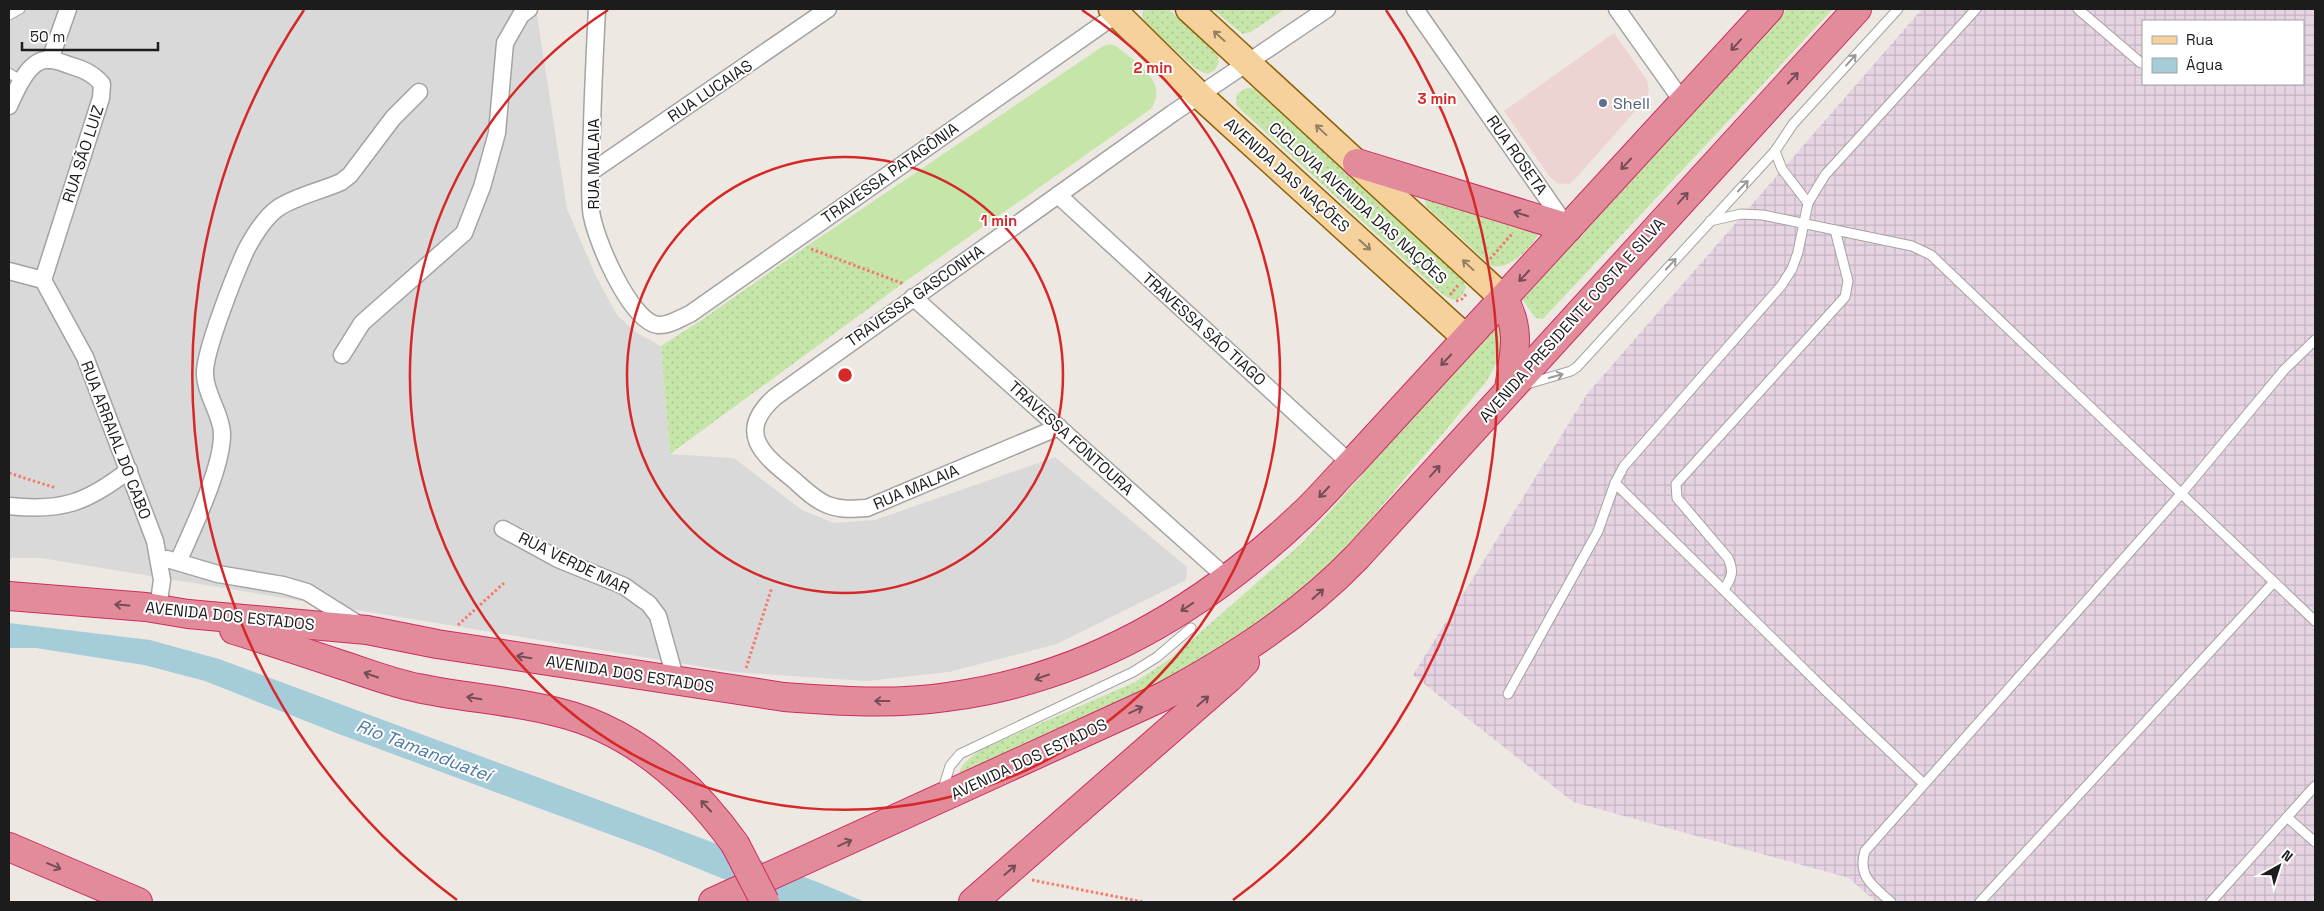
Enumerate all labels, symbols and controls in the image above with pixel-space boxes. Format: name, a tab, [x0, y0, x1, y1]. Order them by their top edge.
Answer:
scale bar	[22, 20, 159, 52]
legend	[2142, 20, 2304, 85]
text: 50 m	[30, 27, 65, 46]
one-way arrow	[1212, 30, 1225, 42]
text: Rua	[2186, 30, 2214, 49]
one-way arrow	[1730, 38, 1742, 51]
one-way arrow	[1845, 54, 1857, 67]
street label: RUA LUCAIAS	[664, 55, 757, 127]
text: Água	[2186, 55, 2223, 74]
text: 2 min	[1134, 58, 1172, 77]
one-way arrow	[1787, 72, 1799, 85]
text: 3 min	[1418, 89, 1456, 108]
place label: Shell	[1613, 93, 1650, 114]
marker: Shell	[1597, 97, 1609, 109]
street label: RUA SÃO LUIZ	[57, 103, 109, 205]
street label: RUA ROSETA	[1482, 111, 1552, 199]
street label: AVENIDA DAS NAÇÕES	[1220, 113, 1354, 237]
street label: CICLOVIA AVENIDA DAS NAÇÕES	[1264, 117, 1452, 289]
street label: RUA MALAIA	[583, 118, 604, 210]
street label: TRAVESSA PATAGÔNIA	[817, 118, 963, 228]
one-way arrow	[1314, 124, 1327, 136]
one-way arrow	[1620, 158, 1632, 171]
one-way arrow	[1737, 179, 1749, 192]
one-way arrow	[1677, 192, 1689, 205]
one-way arrow	[1514, 208, 1530, 218]
text: 1 min	[981, 211, 1017, 230]
street label: AVENIDA PRESIDENTE COSTA E SILVA	[1474, 213, 1670, 427]
one-way arrow	[1358, 239, 1371, 251]
street label: TRAVESSA GASCONHA	[842, 240, 988, 352]
one-way arrow	[1665, 258, 1677, 271]
one-way arrow	[1461, 259, 1474, 271]
street label: TRAVESSA SÃO TIAGO	[1138, 268, 1270, 390]
one-way arrow	[1518, 269, 1529, 282]
one-way arrow	[1440, 353, 1452, 366]
street label: RUA ARRAIAL DO CABO	[76, 358, 156, 522]
centre of rings	[836, 366, 854, 384]
one-way arrow	[1547, 371, 1563, 380]
street label: TRAVESSA FONTOURA	[1004, 376, 1138, 500]
street label: RUA MALAIA	[870, 460, 962, 514]
one-way arrow	[1429, 465, 1441, 478]
one-way arrow	[1318, 486, 1330, 498]
street label: RUA VERDE MAR	[515, 527, 633, 599]
one-way arrow	[1312, 588, 1325, 600]
street label: AVENIDA DOS ESTADOS	[144, 597, 316, 635]
one-way arrow	[114, 600, 130, 610]
one-way arrow	[1181, 602, 1195, 612]
street label: AVENIDA DOS ESTADOS	[544, 650, 716, 698]
one-way arrow	[516, 652, 532, 662]
one-way arrow	[363, 669, 379, 679]
one-way arrow	[1034, 673, 1050, 682]
one-way arrow	[467, 692, 483, 702]
one-way arrow	[874, 696, 890, 706]
one-way arrow	[1196, 696, 1209, 707]
one-way arrow	[1128, 705, 1143, 714]
street label: AVENIDA DOS ESTADOS	[947, 713, 1111, 804]
water label: Rio Tamanduateí	[353, 714, 498, 788]
one-way arrow	[700, 799, 711, 812]
one-way arrow	[837, 837, 852, 847]
north arrow	[2254, 841, 2304, 891]
text: N	[2278, 846, 2296, 866]
one-way arrow	[46, 862, 61, 871]
one-way arrow	[1003, 864, 1016, 876]

